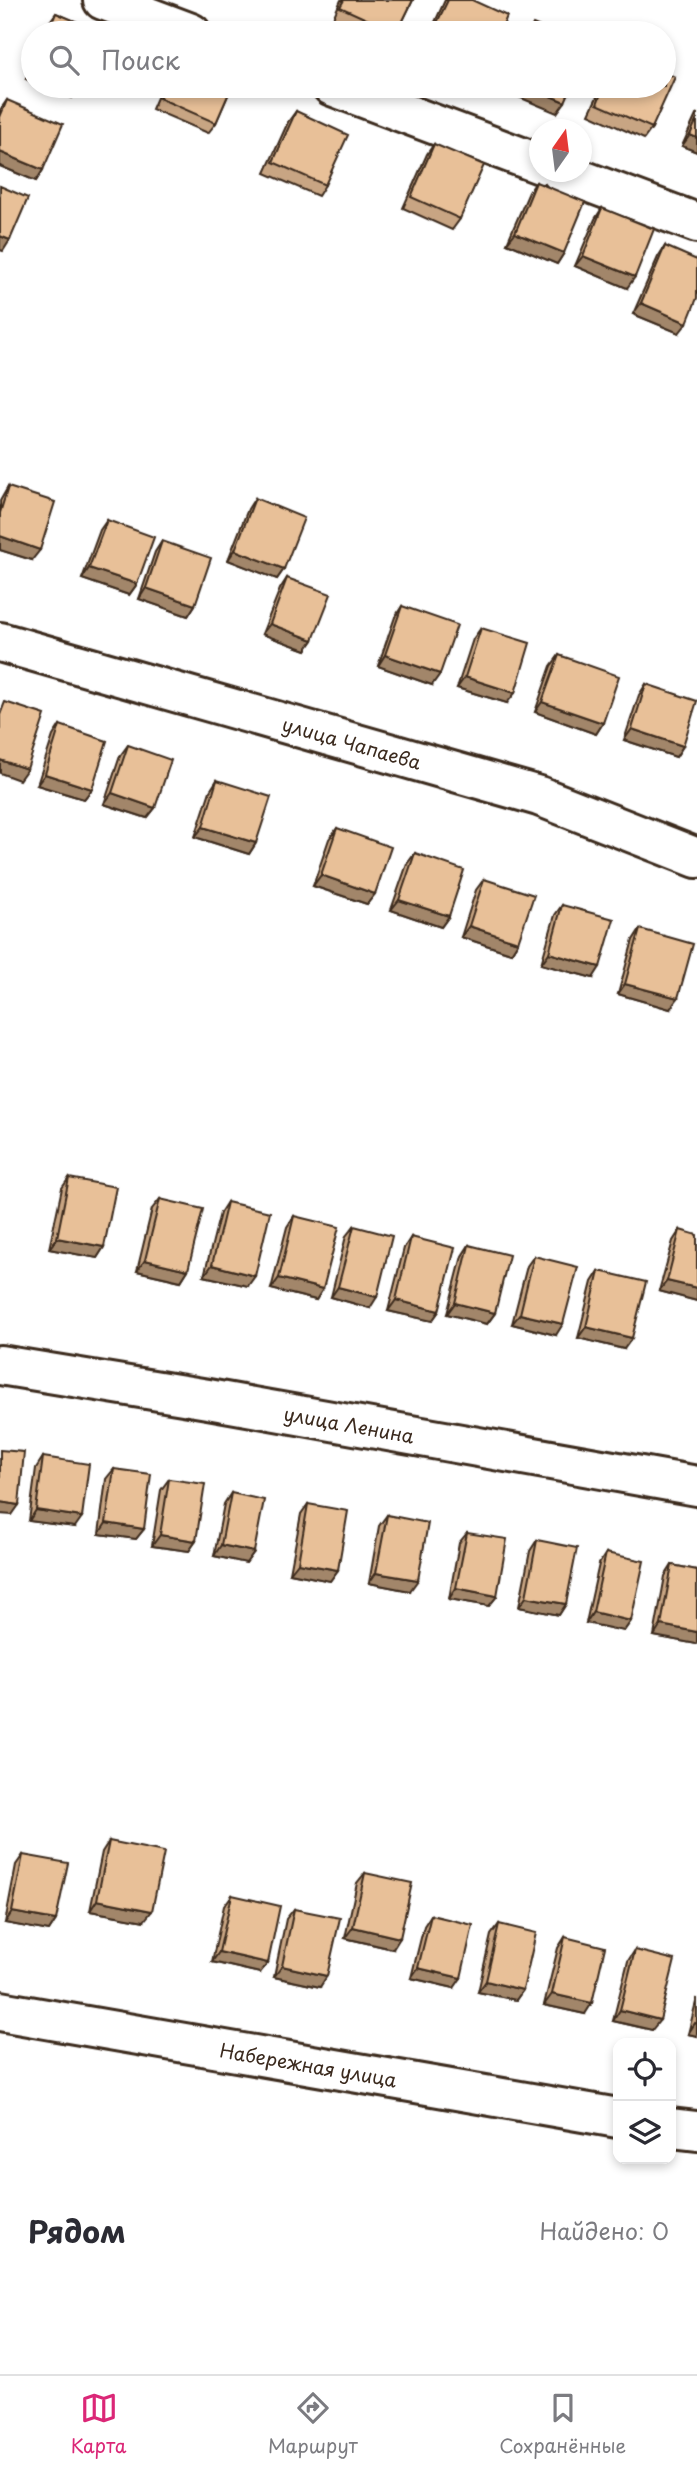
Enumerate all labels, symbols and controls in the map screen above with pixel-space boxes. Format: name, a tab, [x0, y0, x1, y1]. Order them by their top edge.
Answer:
search box	[21, 21, 676, 98]
text: Поиск	[101, 40, 180, 79]
icon: search	[45, 41, 83, 79]
north arrow	[529, 119, 592, 182]
street label: улица Чапаева	[279, 709, 425, 776]
street label: улица Ленина	[282, 1399, 416, 1449]
street label: Набережная улица	[218, 2035, 399, 2093]
map controls	[613, 2038, 676, 2164]
button: locate	[613, 2038, 676, 2101]
button: layers	[613, 2101, 676, 2164]
text: Рядом	[28, 2208, 126, 2253]
text: Найдено: 0	[539, 2213, 669, 2248]
tab: Карта	[71, 2389, 127, 2459]
tab: Маршрут	[268, 2389, 358, 2459]
tab: Сохранённые	[499, 2389, 626, 2459]

